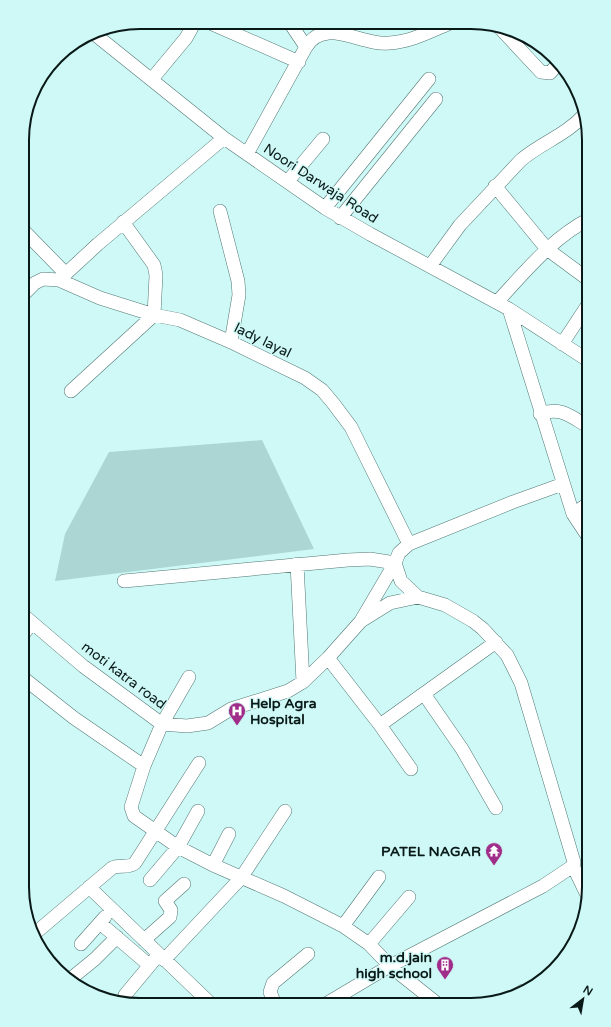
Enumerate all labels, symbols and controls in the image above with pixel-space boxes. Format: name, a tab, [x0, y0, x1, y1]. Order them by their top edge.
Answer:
street label: Noori Darwaja Road	[260, 140, 381, 227]
street label: lady layal	[231, 319, 294, 362]
street label: moti katra road	[78, 638, 169, 713]
place label: Help Agra Hospital	[250, 695, 317, 728]
hospital icon: Help Agra Hospital	[227, 701, 247, 726]
temple icon: PATEL NAGAR	[484, 841, 504, 866]
place label: PATEL NAGAR	[381, 843, 481, 860]
place label: m.d.jain high school	[356, 949, 432, 982]
building icon: m.d.jain high school	[435, 955, 455, 980]
north arrow	[563, 979, 603, 1019]
text: N	[581, 983, 595, 999]

